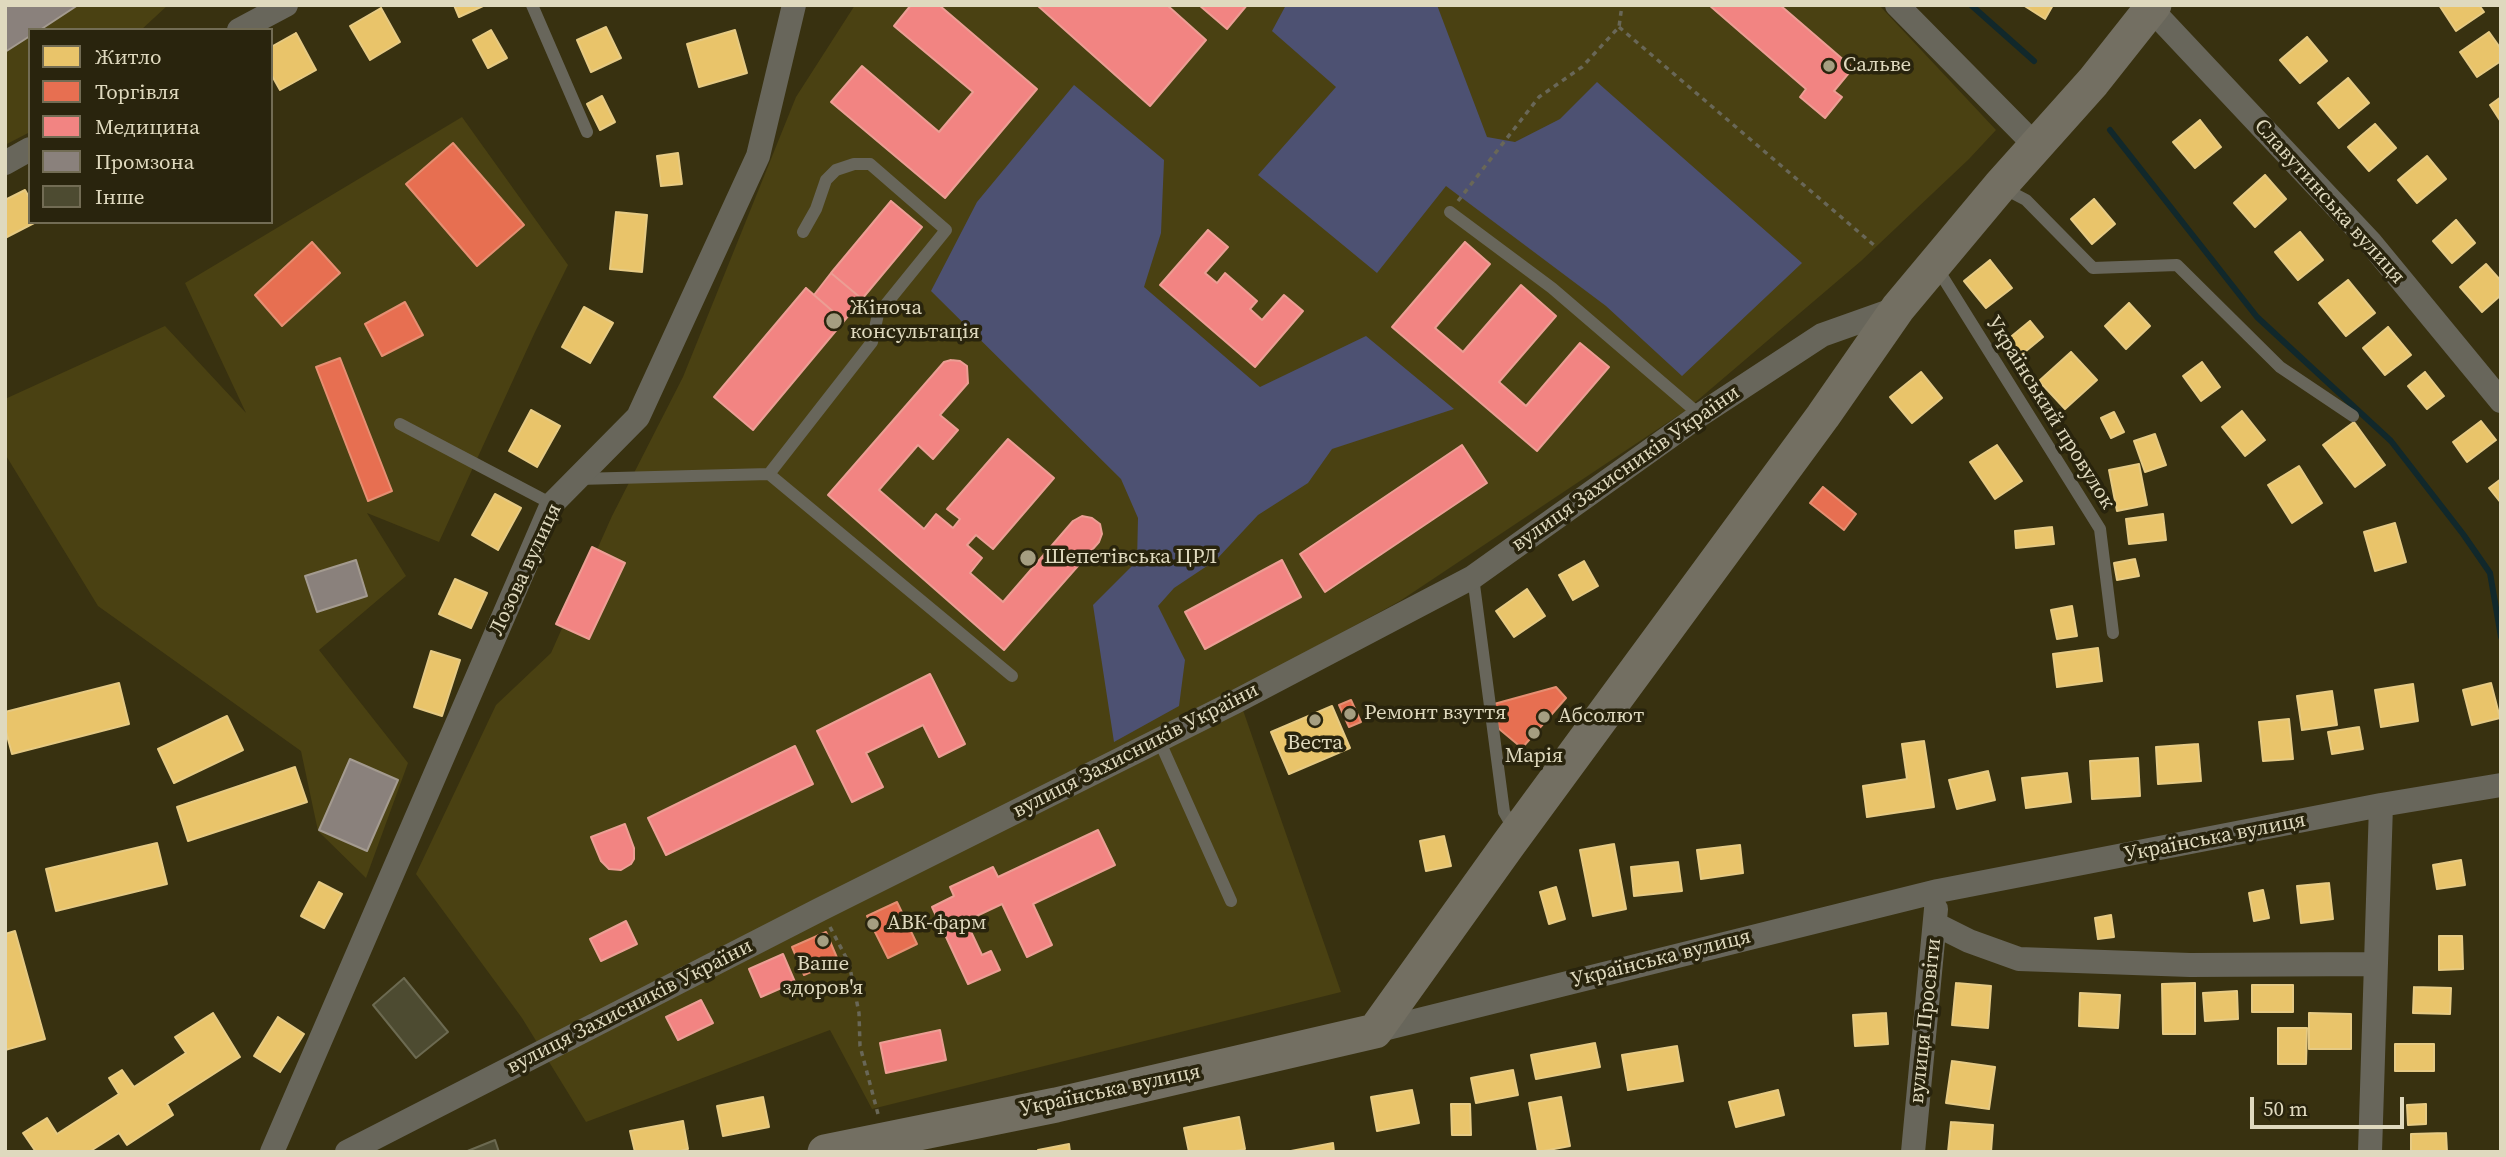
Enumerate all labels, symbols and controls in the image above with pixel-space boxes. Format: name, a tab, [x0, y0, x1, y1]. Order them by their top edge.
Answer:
legend	[28, 28, 273, 224]
text: Житло	[95, 42, 162, 71]
place label: Сальве	[1843, 53, 1911, 79]
marker: Сальве	[1821, 58, 1837, 74]
text: Торгівля	[95, 77, 180, 106]
text: Медицина	[95, 112, 200, 141]
street label: Славутинська вулиця	[2248, 114, 2410, 290]
text: Промзона	[95, 147, 195, 176]
text: Інше	[95, 182, 145, 211]
place label: Жіноча консультація	[850, 296, 980, 346]
marker: Жіноча консультація	[824, 311, 844, 331]
street label: Український провулок	[1980, 312, 2120, 514]
street label: вулиця Захисників України	[1507, 380, 1745, 558]
street label: Лозова вулиця	[484, 500, 568, 640]
place label: Шепетівська ЦРЛ	[1044, 545, 1217, 571]
marker: Шепетівська ЦРЛ	[1018, 548, 1038, 568]
street label: вулиця Захисників України	[1009, 678, 1263, 824]
place label: Ремонт взуття	[1364, 701, 1506, 727]
place label: Абсолют	[1558, 704, 1644, 730]
marker: Ремонт взуття	[1342, 706, 1358, 722]
marker: Абсолют	[1536, 709, 1552, 725]
marker: Веста	[1307, 712, 1323, 728]
marker: Марія	[1526, 725, 1542, 741]
place label: Веста	[1287, 731, 1343, 757]
place label: Марія	[1505, 744, 1563, 770]
street label: Українська вулиця	[2122, 808, 2308, 868]
place label: АВК-фарм	[887, 911, 987, 937]
marker: АВК-фарм	[865, 916, 881, 932]
street label: Українська вулиця	[1568, 924, 1754, 994]
marker: Ваше здоров'я	[815, 933, 831, 949]
street label: вулиця Захисників України	[503, 934, 757, 1080]
street label: вулиця Просвіти	[1905, 937, 1947, 1105]
place label: Ваше здоров'я	[783, 952, 863, 1002]
street label: Українська вулиця	[1017, 1059, 1203, 1123]
scale bar	[2254, 1084, 2408, 1128]
text: 50 m	[2263, 1094, 2308, 1123]

